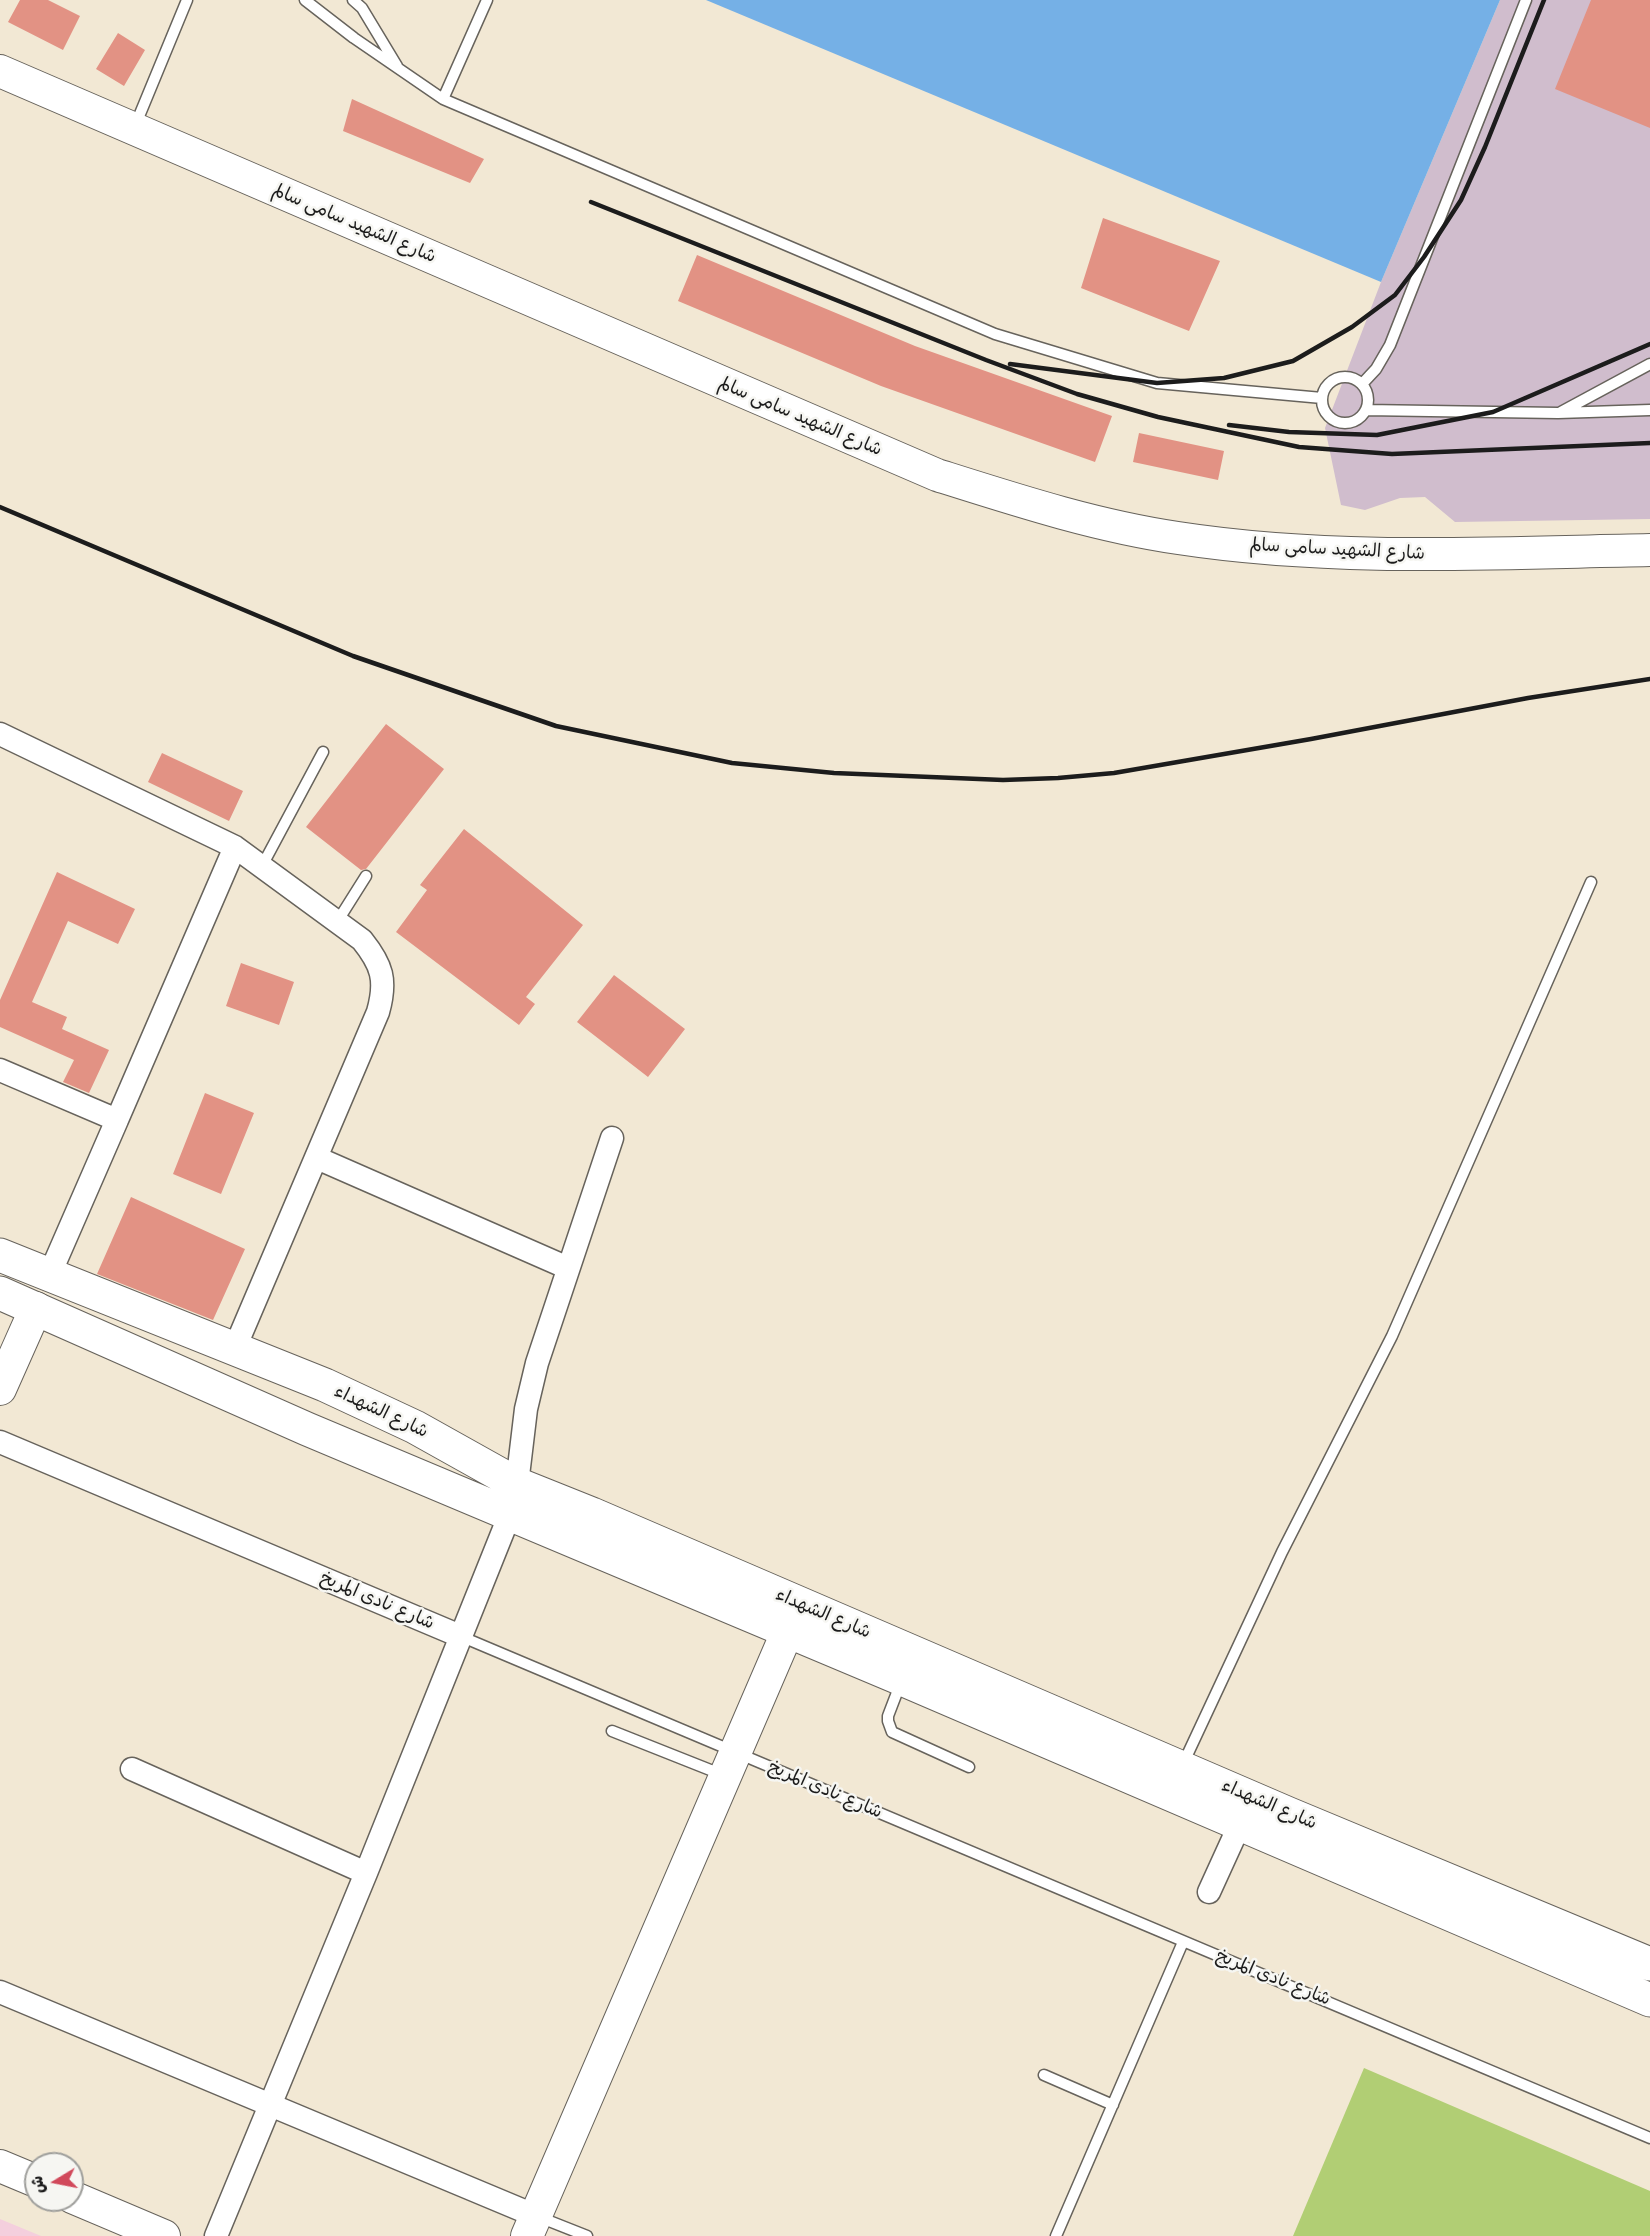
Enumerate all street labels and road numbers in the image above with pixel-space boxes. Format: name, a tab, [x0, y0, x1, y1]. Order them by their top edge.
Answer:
street label: شارع الشهيد سامى سالم	[269, 180, 439, 268]
street label: شارع الشهيد سامى سالم	[715, 373, 885, 461]
street label: شارع الشهيد سامى سالم	[1249, 535, 1425, 565]
street label: شارع الشهداء	[331, 1381, 431, 1443]
street label: شارع نادى المريخ	[317, 1567, 437, 1635]
street label: شارع الشهداء	[772, 1584, 874, 1644]
street label: شارع نادى المريخ	[765, 1756, 885, 1824]
street label: شارع الشهداء	[1218, 1775, 1320, 1835]
street label: شارع نادى المريخ	[1213, 1945, 1333, 2011]

